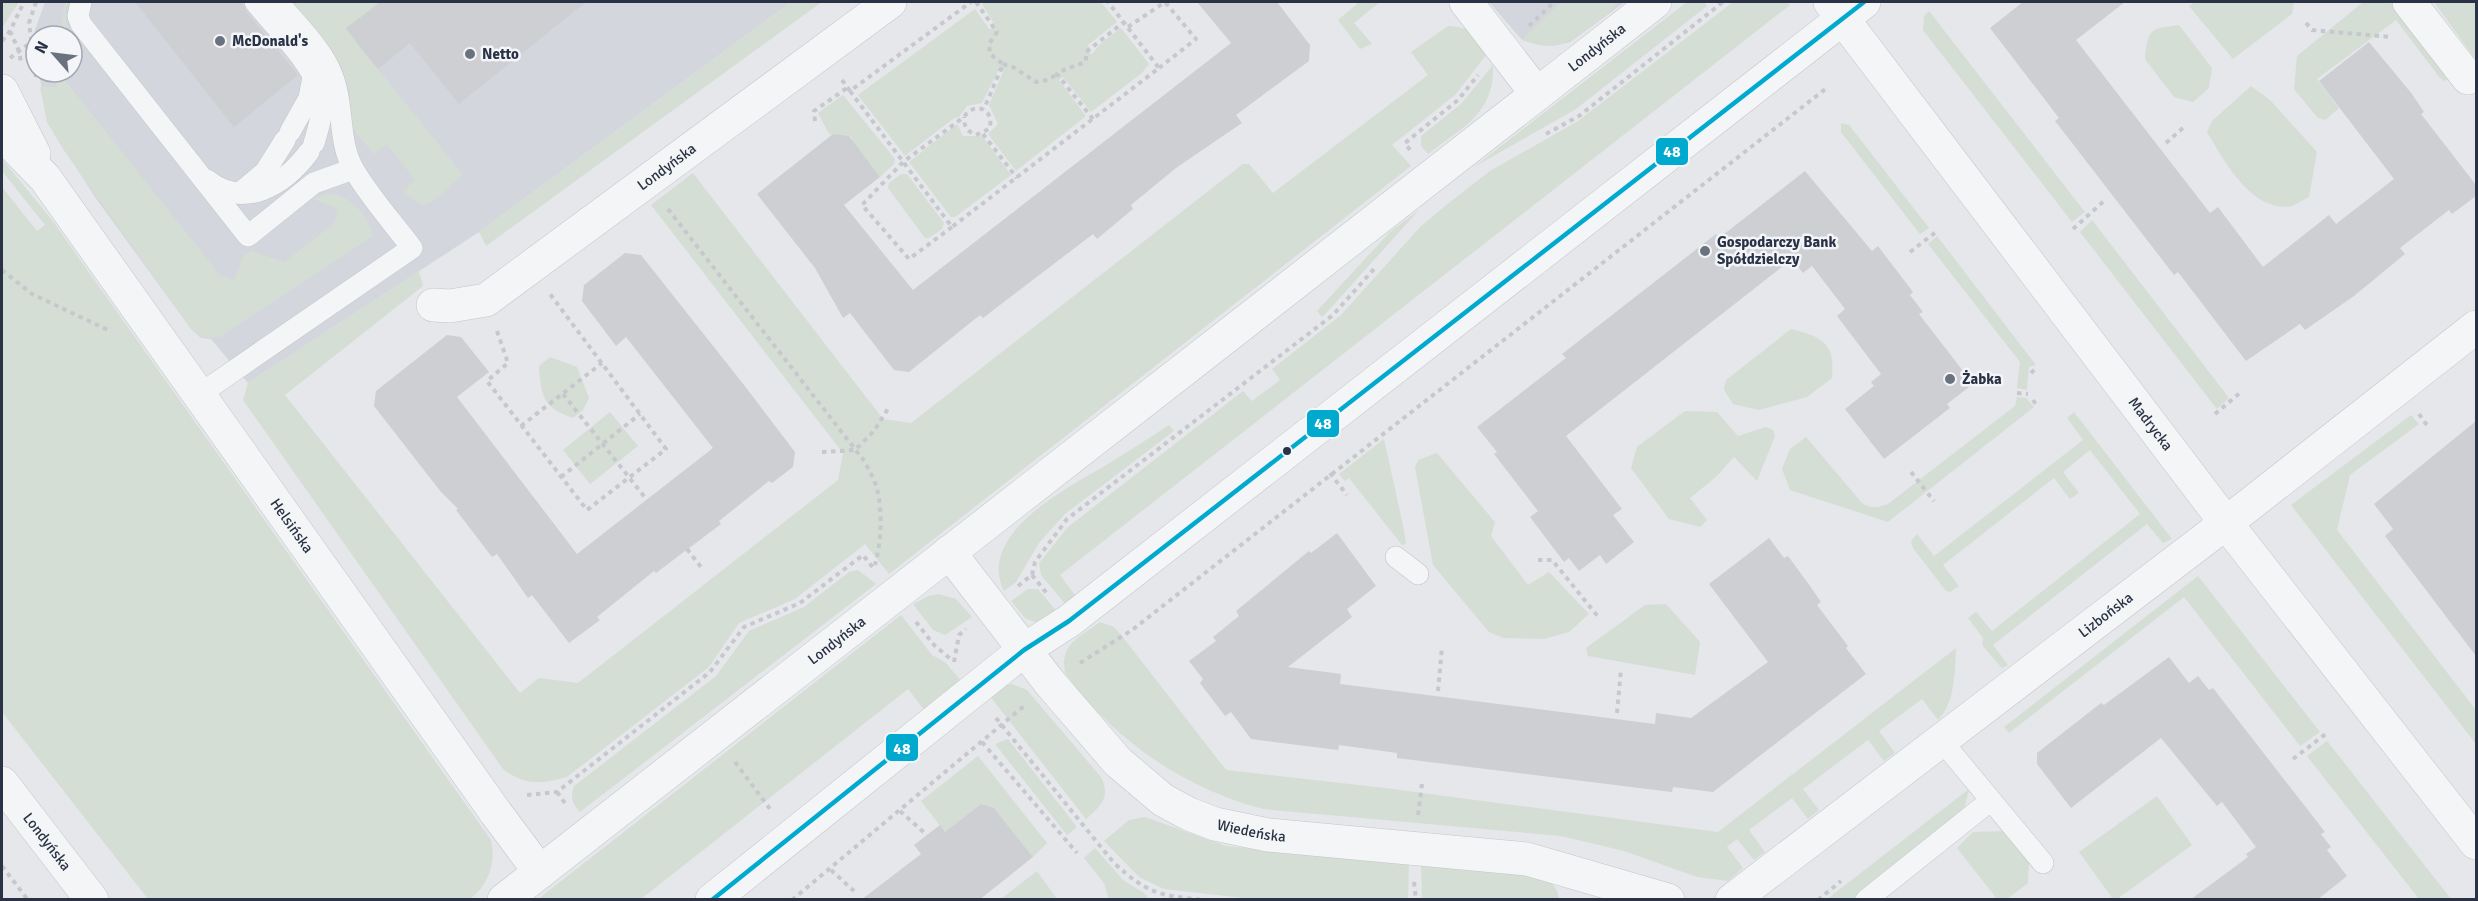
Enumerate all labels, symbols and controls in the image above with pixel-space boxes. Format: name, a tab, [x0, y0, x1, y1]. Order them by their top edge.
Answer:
street label: Londyńska	[1564, 19, 1629, 76]
north arrow	[24, 24, 84, 84]
place label: McDonald's	[232, 32, 309, 50]
marker: McDonald's	[213, 34, 227, 48]
text: N	[30, 38, 53, 57]
place label: Netto	[482, 45, 519, 63]
marker: Netto	[463, 47, 477, 61]
line badge: 48	[1655, 137, 1689, 166]
street label: Londyńska	[634, 139, 699, 194]
text: 48	[1663, 142, 1681, 162]
place label: Gospodarczy Bank Spółdzielczy	[1717, 233, 1836, 268]
marker: Gospodarczy Bank Spółdzielczy	[1698, 244, 1712, 258]
place label: Żabka	[1962, 370, 2002, 388]
marker: Żabka	[1943, 372, 1957, 386]
street label: Madrycka	[2125, 394, 2177, 454]
line badge: 48	[1306, 409, 1340, 438]
text: 48	[1314, 414, 1332, 434]
unlabelled marker	[1281, 445, 1293, 457]
street label: Helsińska	[266, 495, 317, 556]
street label: Lizbońska	[2075, 588, 2137, 641]
street label: Londyńska	[804, 612, 869, 669]
line badge: 48	[885, 733, 919, 762]
text: 48	[893, 739, 911, 759]
street label: Londyńska	[19, 809, 75, 874]
street label: Wiedeńska	[1215, 816, 1287, 846]

